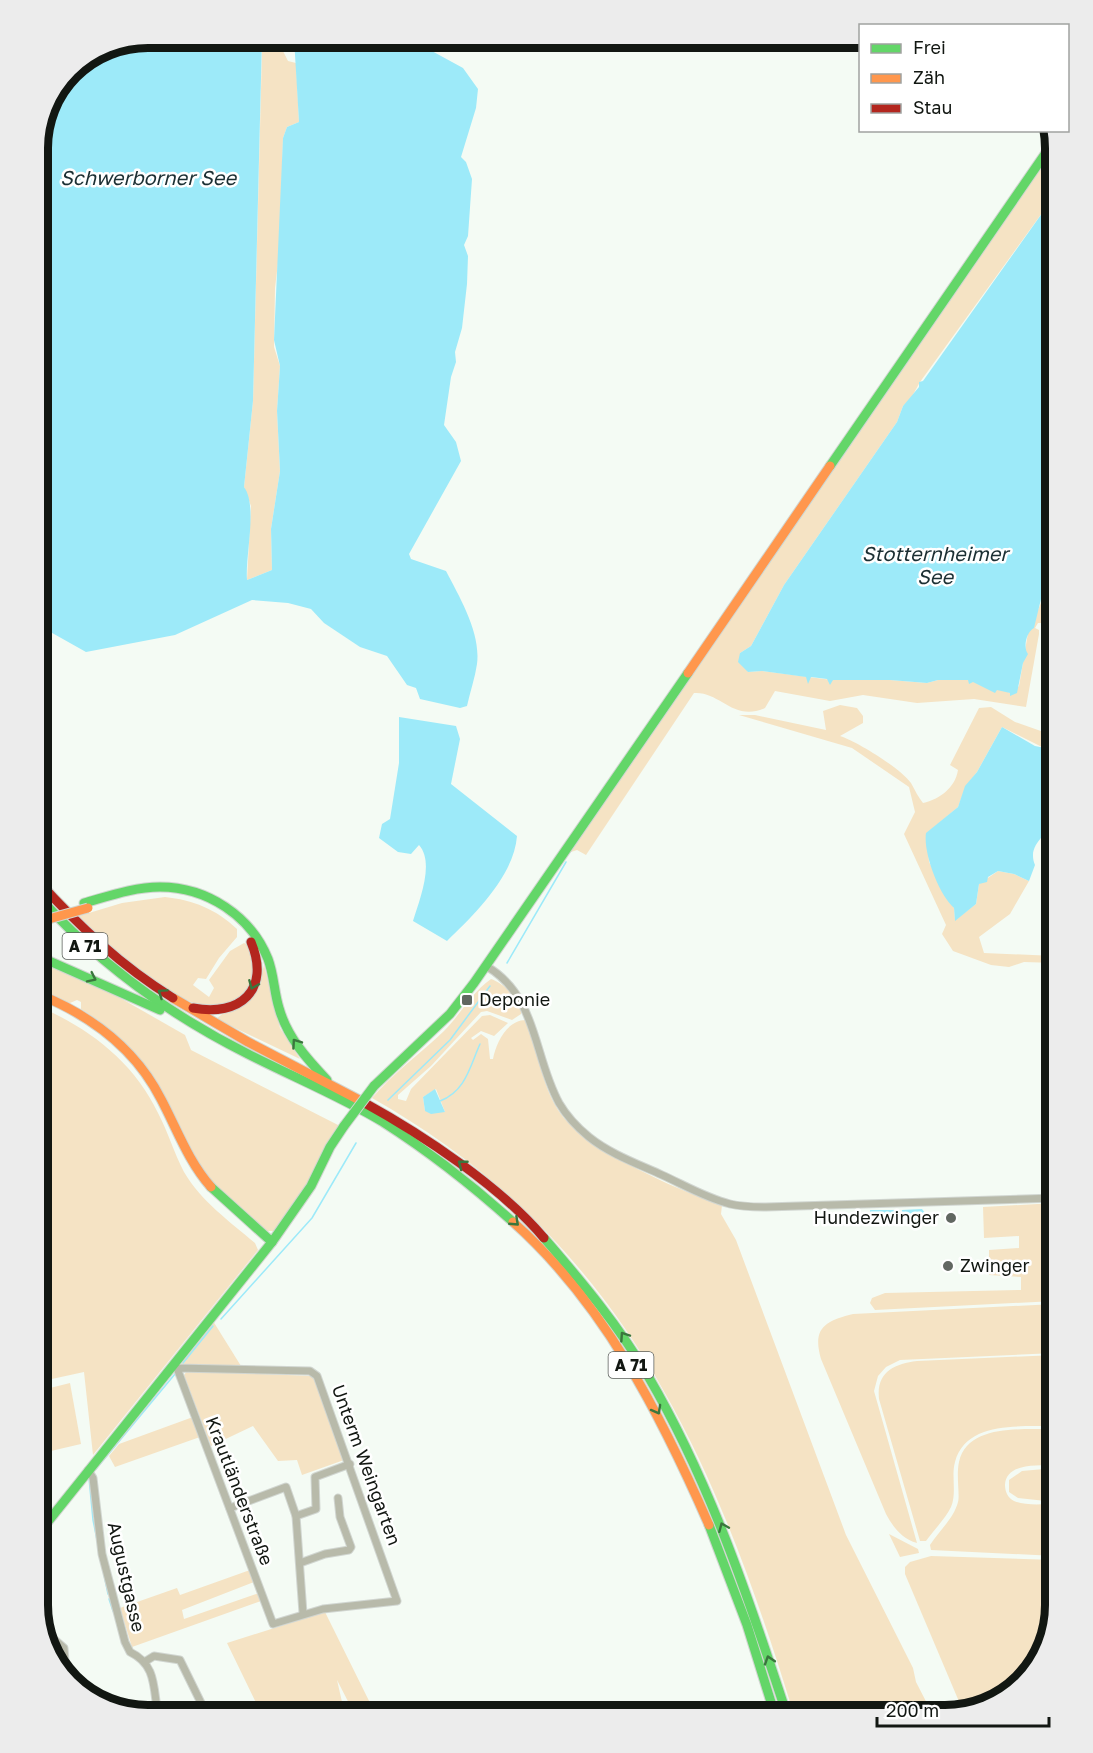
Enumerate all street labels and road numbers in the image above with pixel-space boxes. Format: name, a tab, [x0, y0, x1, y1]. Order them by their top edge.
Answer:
road number: A 71	[62, 933, 107, 959]
road number: A 71	[608, 1352, 654, 1378]
street label: Unterm Weingarten	[328, 1381, 406, 1548]
street label: Krautländerstraße	[201, 1413, 278, 1568]
street label: Augustgasse	[104, 1520, 150, 1634]

